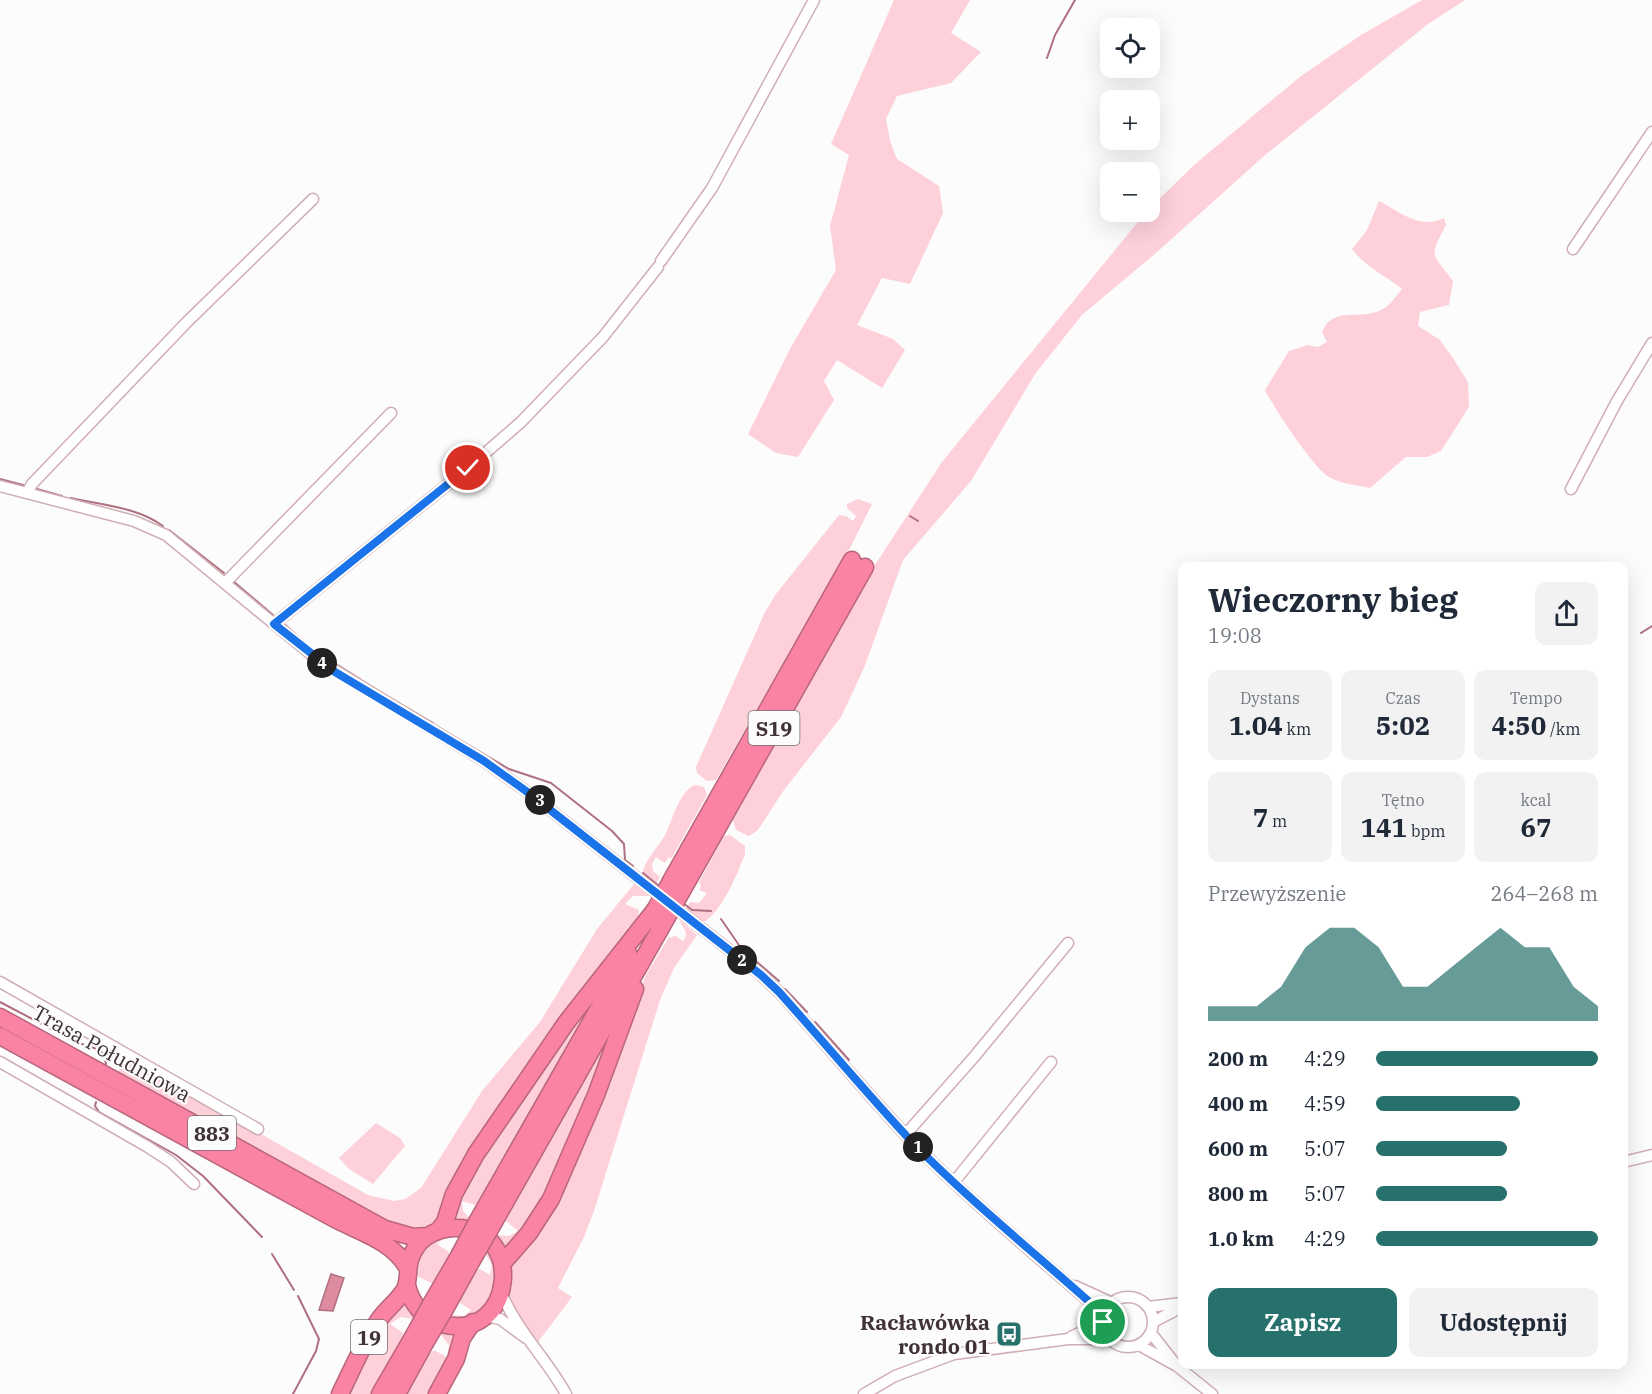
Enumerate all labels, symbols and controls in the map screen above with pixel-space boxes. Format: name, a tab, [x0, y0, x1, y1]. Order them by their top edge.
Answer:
map controls	[1100, 18, 1160, 222]
button: locate	[1100, 18, 1160, 78]
button: +	[1100, 90, 1160, 150]
button: −	[1100, 162, 1160, 222]
pin	[442, 442, 493, 493]
icon: check	[451, 451, 484, 484]
text: Wieczorny bieg	[1208, 578, 1458, 621]
button: share	[1535, 582, 1598, 645]
text: 19:08	[1208, 622, 1262, 649]
pin: 4	[307, 648, 337, 678]
text: 4	[317, 653, 327, 673]
text: Dystans	[1240, 688, 1300, 708]
text: Czas	[1385, 688, 1421, 708]
text: Tempo	[1510, 688, 1562, 708]
text: 1.04	[1229, 708, 1283, 742]
text: 5:02	[1376, 708, 1430, 742]
text: 4:50	[1492, 708, 1546, 742]
road number: S19	[748, 711, 800, 745]
text: km	[1283, 719, 1311, 739]
text: /km	[1546, 719, 1580, 739]
pin: 3	[525, 785, 555, 815]
text: 3	[535, 790, 545, 810]
text: Tętno	[1381, 790, 1425, 810]
text: kcal	[1521, 790, 1551, 810]
text: 7	[1253, 800, 1268, 834]
text: 141	[1360, 810, 1407, 844]
text: 67	[1520, 810, 1552, 844]
text: m	[1268, 811, 1287, 831]
text: bpm	[1407, 821, 1446, 841]
text: Przewyższenie	[1208, 880, 1346, 907]
text: 264–268 m	[1491, 880, 1598, 907]
pin: 2	[727, 945, 757, 975]
text: 2	[737, 950, 747, 970]
street label: Trasa Południowa	[28, 998, 196, 1108]
text: 200 m	[1208, 1045, 1268, 1072]
text: 4:29	[1304, 1045, 1346, 1072]
text: 400 m	[1208, 1090, 1268, 1117]
text: 4:59	[1304, 1090, 1346, 1117]
road number: 883	[188, 1116, 236, 1150]
pin: 1	[903, 1132, 933, 1162]
text: 600 m	[1208, 1135, 1268, 1162]
text: 5:07	[1304, 1135, 1346, 1162]
text: 1	[913, 1137, 923, 1157]
text: 800 m	[1208, 1180, 1268, 1207]
text: 5:07	[1304, 1180, 1346, 1207]
text: 1.0 km	[1208, 1225, 1274, 1252]
text: 4:29	[1304, 1225, 1346, 1252]
button: Zapisz	[1208, 1288, 1397, 1357]
button: Udostępnij	[1409, 1288, 1598, 1357]
pin	[1077, 1296, 1128, 1347]
icon: arrive	[1086, 1305, 1119, 1338]
place label: Racławówka rondo 01	[860, 1308, 990, 1360]
bus stop icon: Racławówka rondo 01	[994, 1319, 1024, 1349]
road number: 19	[351, 1320, 387, 1354]

